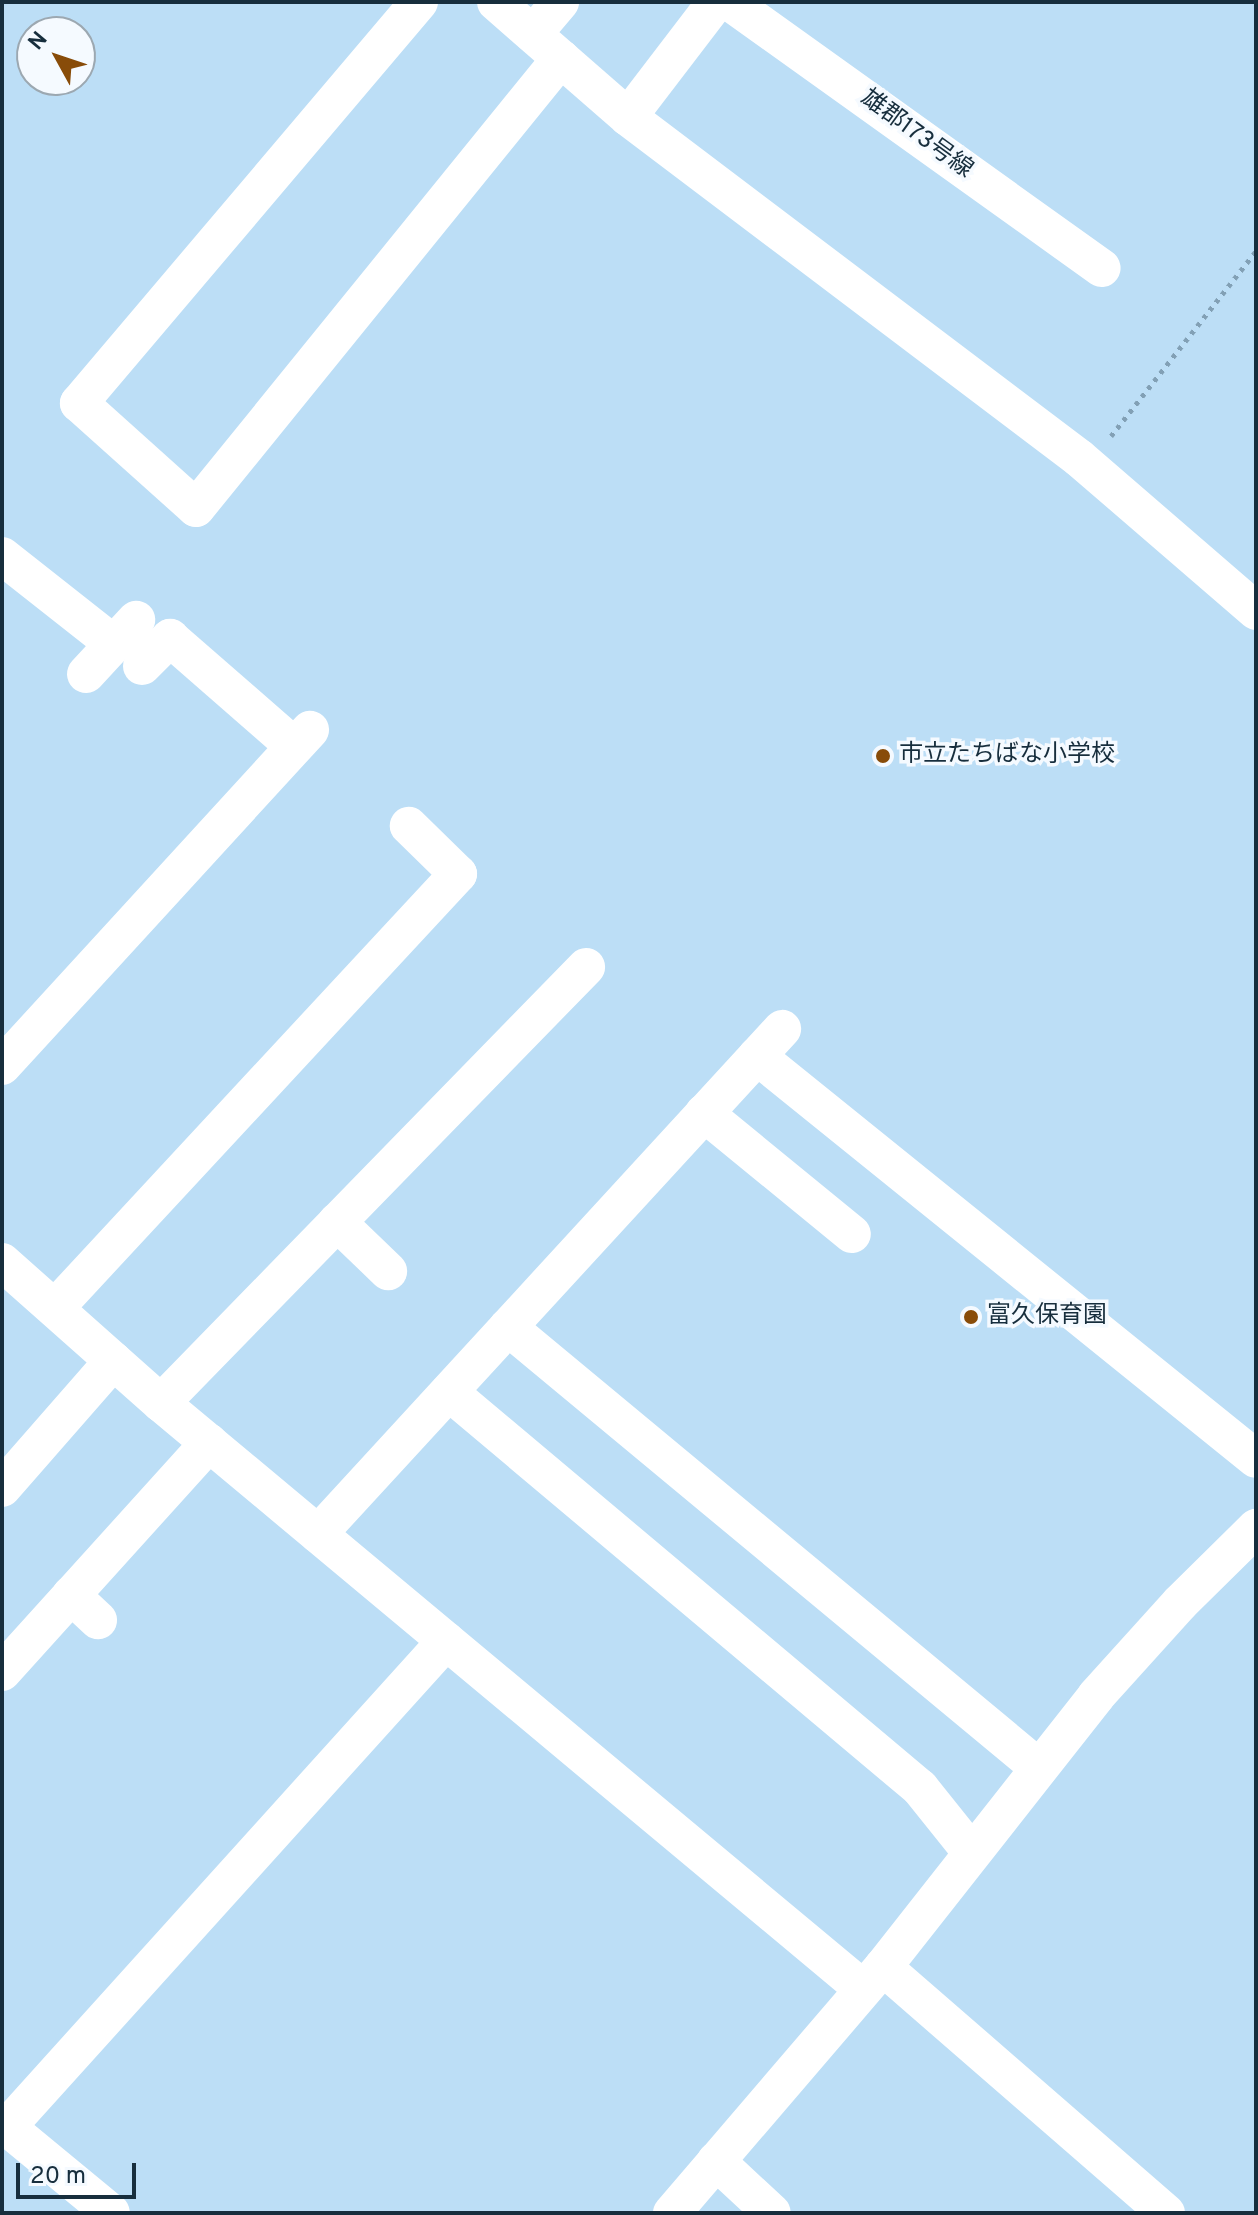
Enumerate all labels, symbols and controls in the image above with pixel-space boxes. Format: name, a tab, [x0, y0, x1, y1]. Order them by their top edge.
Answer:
north arrow	[16, 16, 96, 96]
text: N	[23, 27, 54, 56]
street label: 雄郡173号線	[854, 85, 978, 185]
place label: 市立たちばな小学校	[899, 742, 1115, 770]
marker: 市立たちばな小学校	[874, 747, 892, 765]
place label: 富久保育園	[987, 1303, 1107, 1331]
marker: 富久保育園	[962, 1308, 980, 1326]
scale bar	[20, 2147, 140, 2197]
text: 20 m	[30, 2162, 86, 2192]

